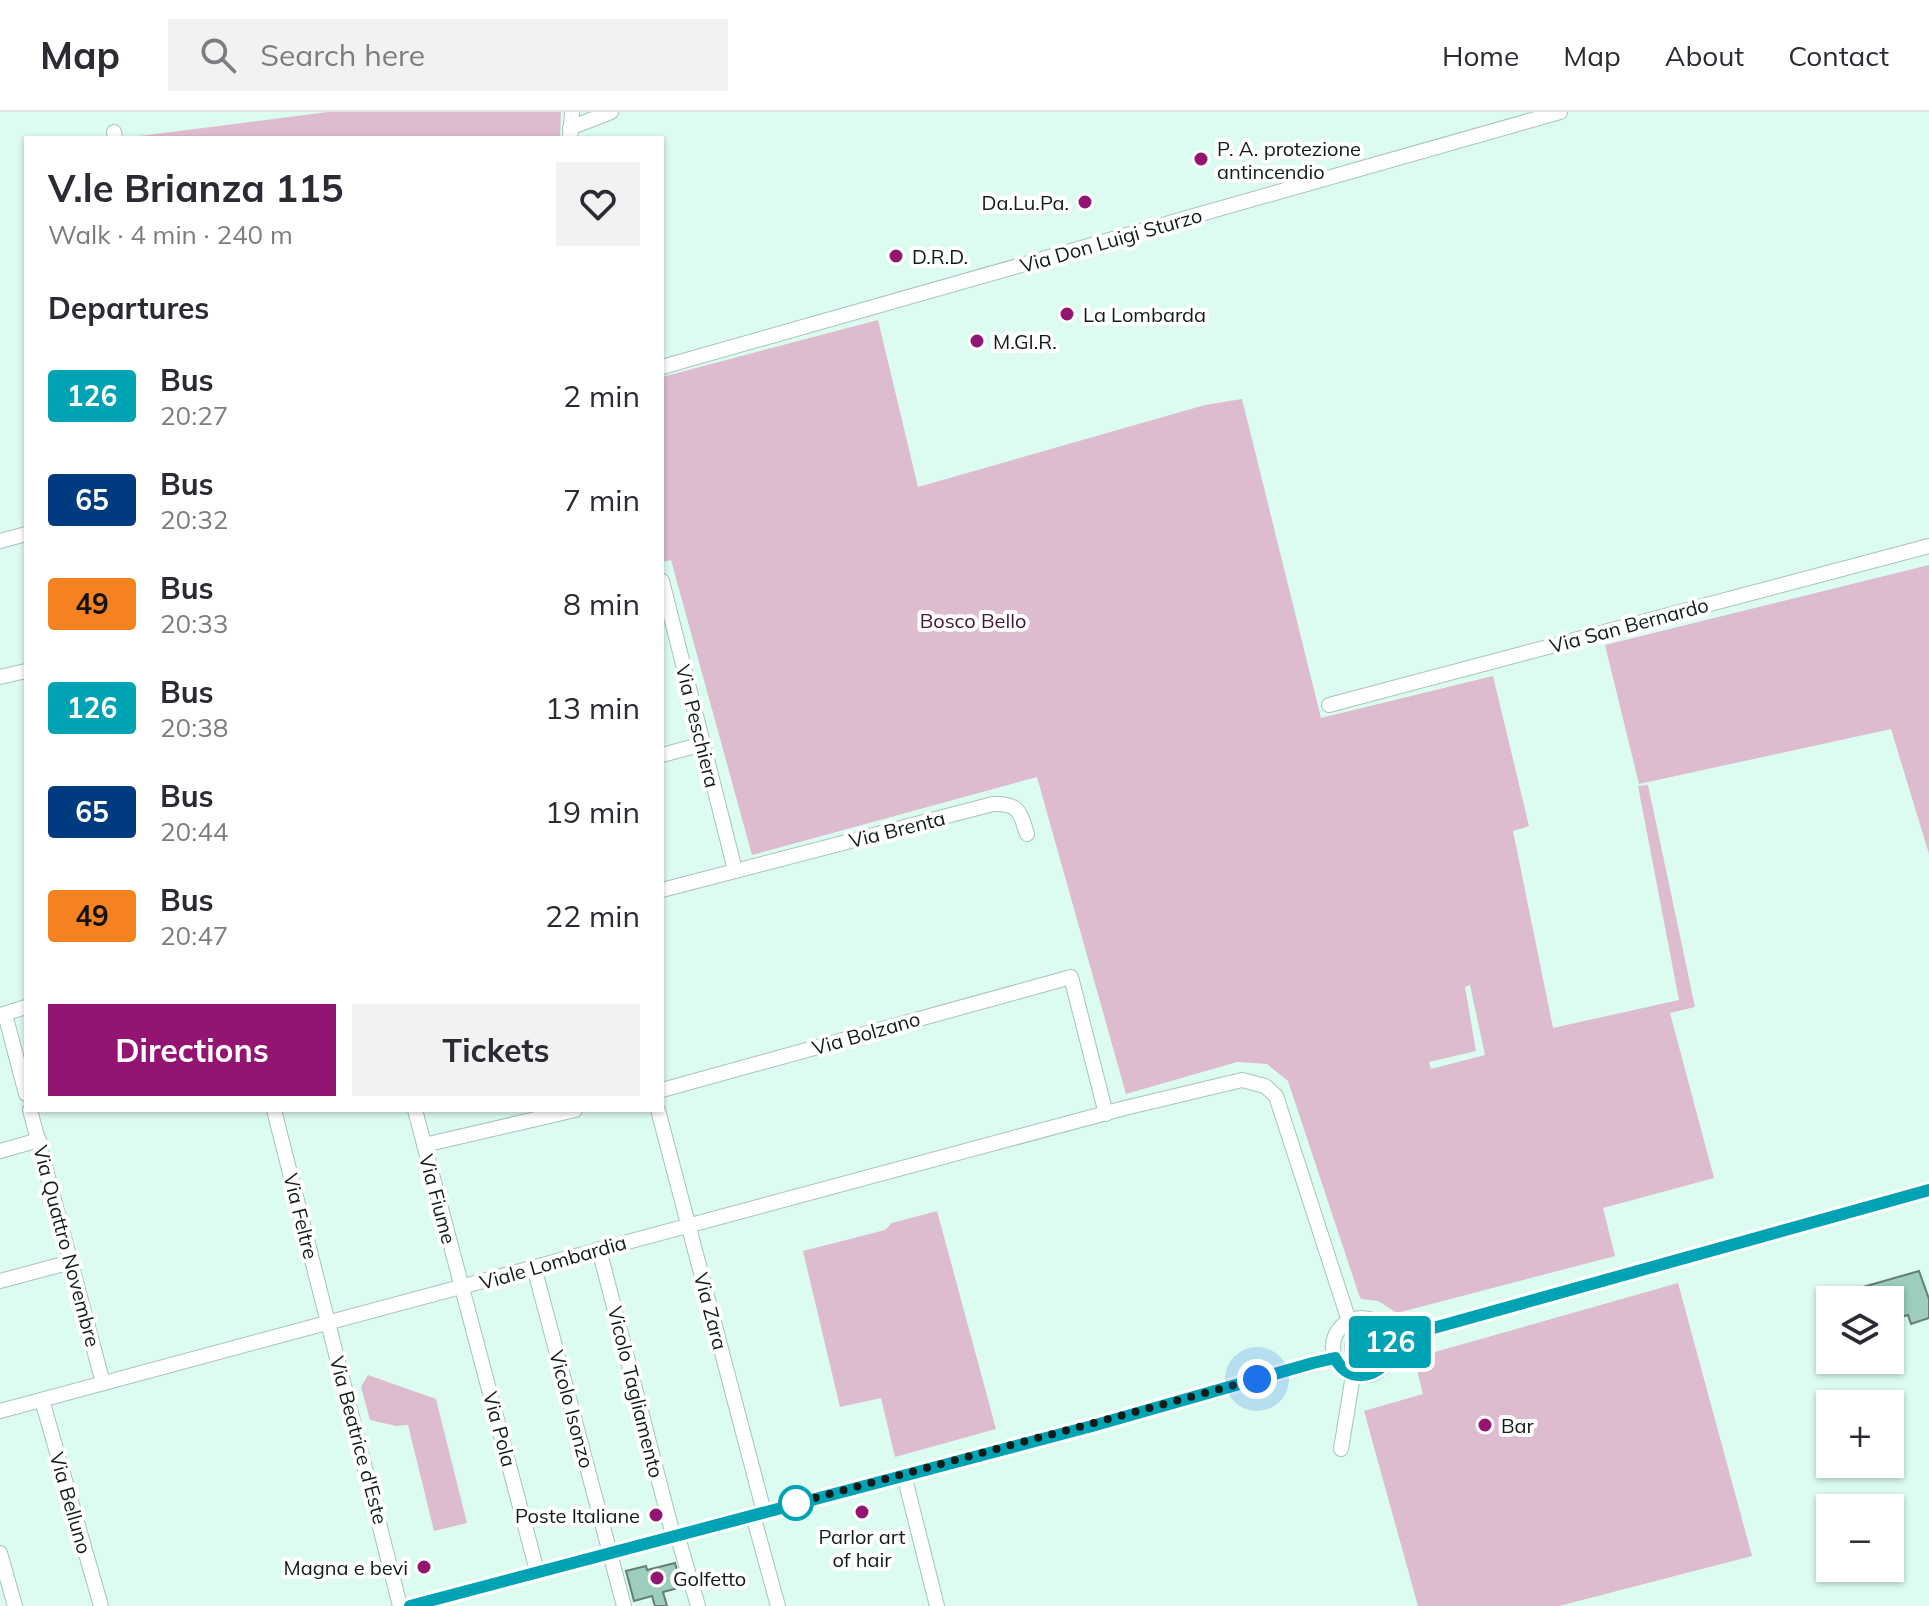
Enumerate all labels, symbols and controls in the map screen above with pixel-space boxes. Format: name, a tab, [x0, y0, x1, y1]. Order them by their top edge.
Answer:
search box	[168, 19, 728, 91]
text: Map	[40, 31, 120, 79]
icon: search	[196, 33, 240, 77]
text: Search here	[260, 36, 425, 74]
text: Home	[1442, 38, 1519, 73]
text: Map	[1563, 38, 1621, 73]
text: About	[1665, 38, 1744, 73]
text: Contact	[1788, 38, 1889, 73]
place label: P. A. protezione antincendio	[1217, 136, 1361, 184]
marker: P. A. protezione antincendio	[1192, 150, 1210, 168]
button: heart	[556, 162, 640, 246]
text: V.le Brianza 115	[48, 164, 344, 212]
place label: Da.Lu.Pa.	[982, 190, 1069, 215]
marker: Da.Lu.Pa.	[1076, 193, 1094, 211]
street label: Via Don Luigi Sturzo	[1017, 202, 1205, 278]
text: Walk · 4 min · 240 m	[48, 218, 293, 251]
place label: D.R.D.	[912, 244, 968, 269]
marker: D.R.D.	[887, 247, 905, 265]
text: Departures	[48, 289, 209, 327]
place label: La Lombarda	[1083, 302, 1206, 327]
marker: La Lombarda	[1058, 305, 1076, 323]
place label: M.GI.R.	[993, 329, 1057, 354]
marker: M.GI.R.	[968, 332, 986, 350]
text: Bus	[160, 361, 214, 399]
text: 2 min	[563, 377, 640, 415]
text: 126	[67, 378, 117, 413]
text: 20:27	[160, 399, 228, 432]
text: Bus	[160, 465, 214, 503]
text: 7 min	[563, 481, 640, 519]
text: 65	[75, 482, 109, 517]
text: 20:32	[160, 503, 228, 536]
text: Bus	[160, 569, 214, 607]
text: 8 min	[563, 585, 640, 623]
text: 49	[75, 586, 109, 621]
street label: Via San Bernardo	[1547, 592, 1711, 658]
text: 20:33	[160, 607, 228, 640]
park label: Bosco Bello	[920, 608, 1026, 633]
street label: Via Peschiera	[671, 662, 725, 790]
text: Bus	[160, 673, 214, 711]
text: 13 min	[545, 689, 640, 727]
text: 126	[67, 690, 117, 725]
text: 20:38	[160, 711, 228, 744]
text: Bus	[160, 777, 214, 815]
text: 19 min	[545, 793, 640, 831]
text: 65	[75, 794, 109, 829]
street label: Via Brenta	[846, 805, 948, 853]
text: 20:44	[160, 815, 228, 848]
text: Bus	[160, 881, 214, 919]
text: 22 min	[545, 897, 640, 935]
text: 49	[75, 898, 109, 933]
text: 20:47	[160, 919, 228, 952]
button: Directions	[48, 1004, 336, 1096]
button: Tickets	[352, 1004, 640, 1096]
street label: Via Bolzano	[809, 1006, 923, 1060]
street label: Via Quattro Novembre	[28, 1143, 106, 1349]
street label: Via Fiume	[414, 1151, 462, 1247]
street label: Via Feltre	[278, 1171, 324, 1261]
street label: Viale Lombardia	[477, 1229, 629, 1295]
street label: Via Zara	[689, 1270, 733, 1352]
map controls	[1816, 1286, 1904, 1582]
button: layers	[1816, 1286, 1904, 1374]
street label: Vicolo Tagliamento	[603, 1304, 669, 1480]
line badge: 126	[1344, 1316, 1436, 1368]
text: 126	[1365, 1324, 1415, 1359]
street label: Vicolo Isonzo	[544, 1347, 600, 1471]
street label: Via Beatrice d'Este	[325, 1353, 393, 1527]
your location	[1237, 1359, 1277, 1399]
street label: Via Pola	[478, 1389, 522, 1469]
button: +	[1816, 1390, 1904, 1478]
place label: Bar	[1501, 1413, 1535, 1438]
marker: Bar	[1476, 1416, 1494, 1434]
street label: Via Belluno	[45, 1449, 97, 1557]
unlabelled marker	[779, 1486, 813, 1520]
button: −	[1816, 1494, 1904, 1582]
place label: Poste Italiane	[515, 1503, 640, 1528]
marker: Parlor art of hair	[853, 1503, 871, 1521]
marker: Poste Italiane	[647, 1506, 665, 1524]
place label: Parlor art of hair	[818, 1524, 906, 1572]
place label: Magna e bevi	[284, 1555, 408, 1580]
marker: Magna e bevi	[415, 1558, 433, 1576]
place label: Golfetto	[673, 1566, 746, 1591]
marker: Golfetto	[648, 1569, 666, 1587]

